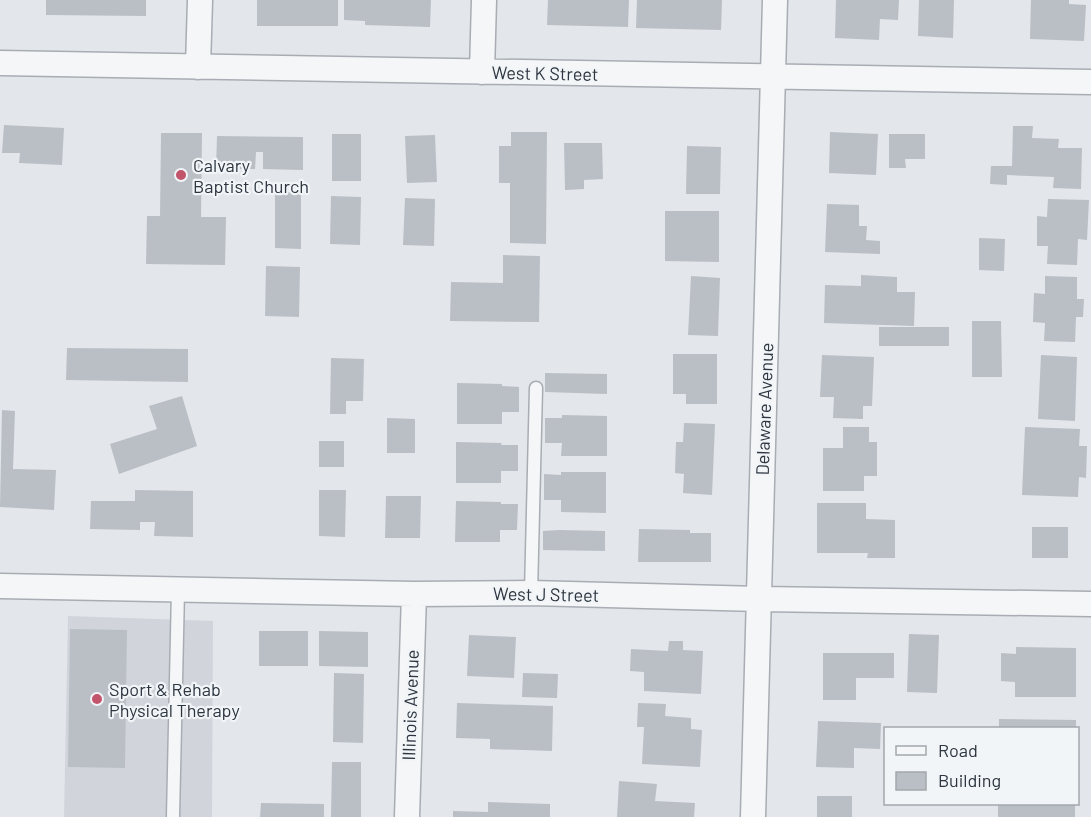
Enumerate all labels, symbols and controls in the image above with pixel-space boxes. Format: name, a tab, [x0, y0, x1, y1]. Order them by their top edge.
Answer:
street label: West K Street	[491, 61, 599, 85]
place label: Calvary Baptist Church	[193, 154, 309, 197]
marker: Calvary Baptist Church	[174, 168, 188, 182]
street label: Delaware Avenue	[751, 342, 777, 476]
street label: West J Street	[493, 582, 599, 606]
street label: Illinois Avenue	[397, 649, 423, 761]
place label: Sport & Rehab Physical Therapy	[109, 678, 240, 721]
marker: Sport & Rehab Physical Therapy	[90, 692, 104, 706]
legend	[884, 727, 1079, 805]
text: Road	[938, 739, 978, 761]
text: Building	[938, 769, 1001, 791]

